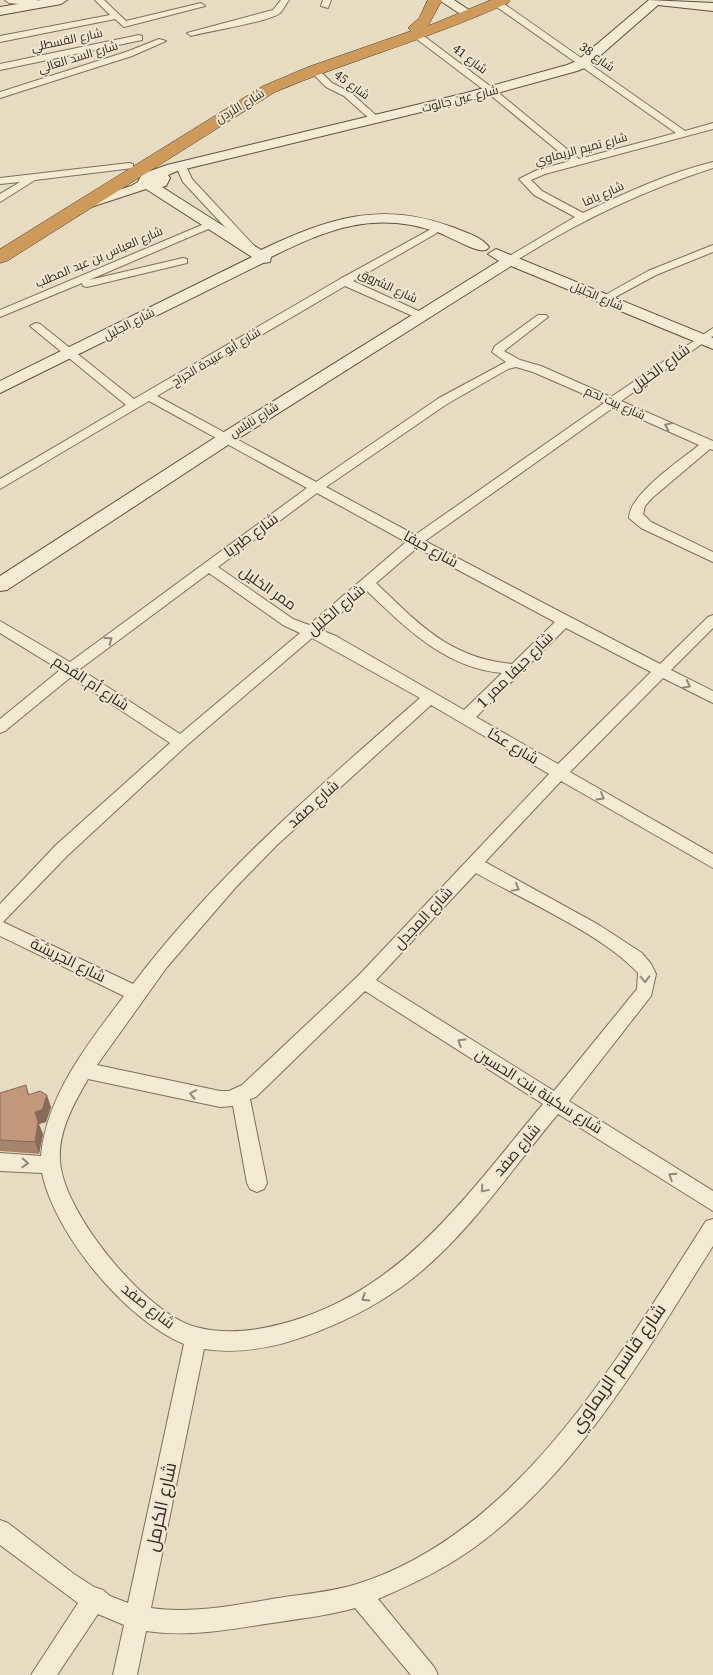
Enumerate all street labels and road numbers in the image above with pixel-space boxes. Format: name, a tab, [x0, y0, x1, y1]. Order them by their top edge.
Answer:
street label: شارع القسطلي	[30, 24, 105, 57]
street label: شارع السد العالي	[36, 36, 121, 79]
street label: شارع 38	[576, 38, 618, 75]
street label: شارع 41	[449, 40, 491, 77]
street label: شارع 45	[331, 66, 373, 103]
street label: شارع عين جالوت	[420, 81, 500, 116]
street label: شارع الأردن	[212, 84, 267, 127]
street label: شارع تميم الريماوي	[533, 128, 630, 171]
street label: شارع يافا	[579, 177, 626, 210]
street label: شارع العباس بن عبد المطلب	[32, 222, 165, 291]
street label: شارع الشروق	[356, 264, 421, 307]
street label: شارع الجليل	[568, 277, 626, 314]
street label: شارع الجليل	[100, 303, 158, 344]
street label: شارع أبو عبيدة الجراح	[168, 323, 264, 390]
street label: شارع الخليل	[625, 339, 695, 397]
street label: شارع بيت لحم	[582, 382, 648, 423]
street label: شارع نابلس	[226, 398, 282, 441]
street label: شارع طبريا	[219, 508, 283, 562]
street label: شارع حيفا	[400, 525, 462, 573]
street label: ممر الخليل	[236, 560, 301, 615]
street label: شارع الخليل	[302, 579, 370, 641]
street label: شارع حيفا ممر 1	[472, 627, 558, 713]
street label: شارع أم الفحم	[49, 650, 133, 716]
street label: شارع عكا	[483, 722, 543, 770]
street label: شارع صفد	[282, 775, 344, 833]
street label: شارع المجدل	[388, 882, 458, 954]
street label: شارع الجريشة	[27, 932, 109, 988]
street label: شارع سكينة بنت الحسين	[471, 1043, 607, 1139]
street label: شارع صفد	[488, 1119, 546, 1181]
street label: شارع صفد	[116, 1278, 180, 1334]
street label: شارع قاسم الريماوي	[564, 1298, 673, 1438]
street label: شارع الكرمل	[139, 1460, 182, 1554]

